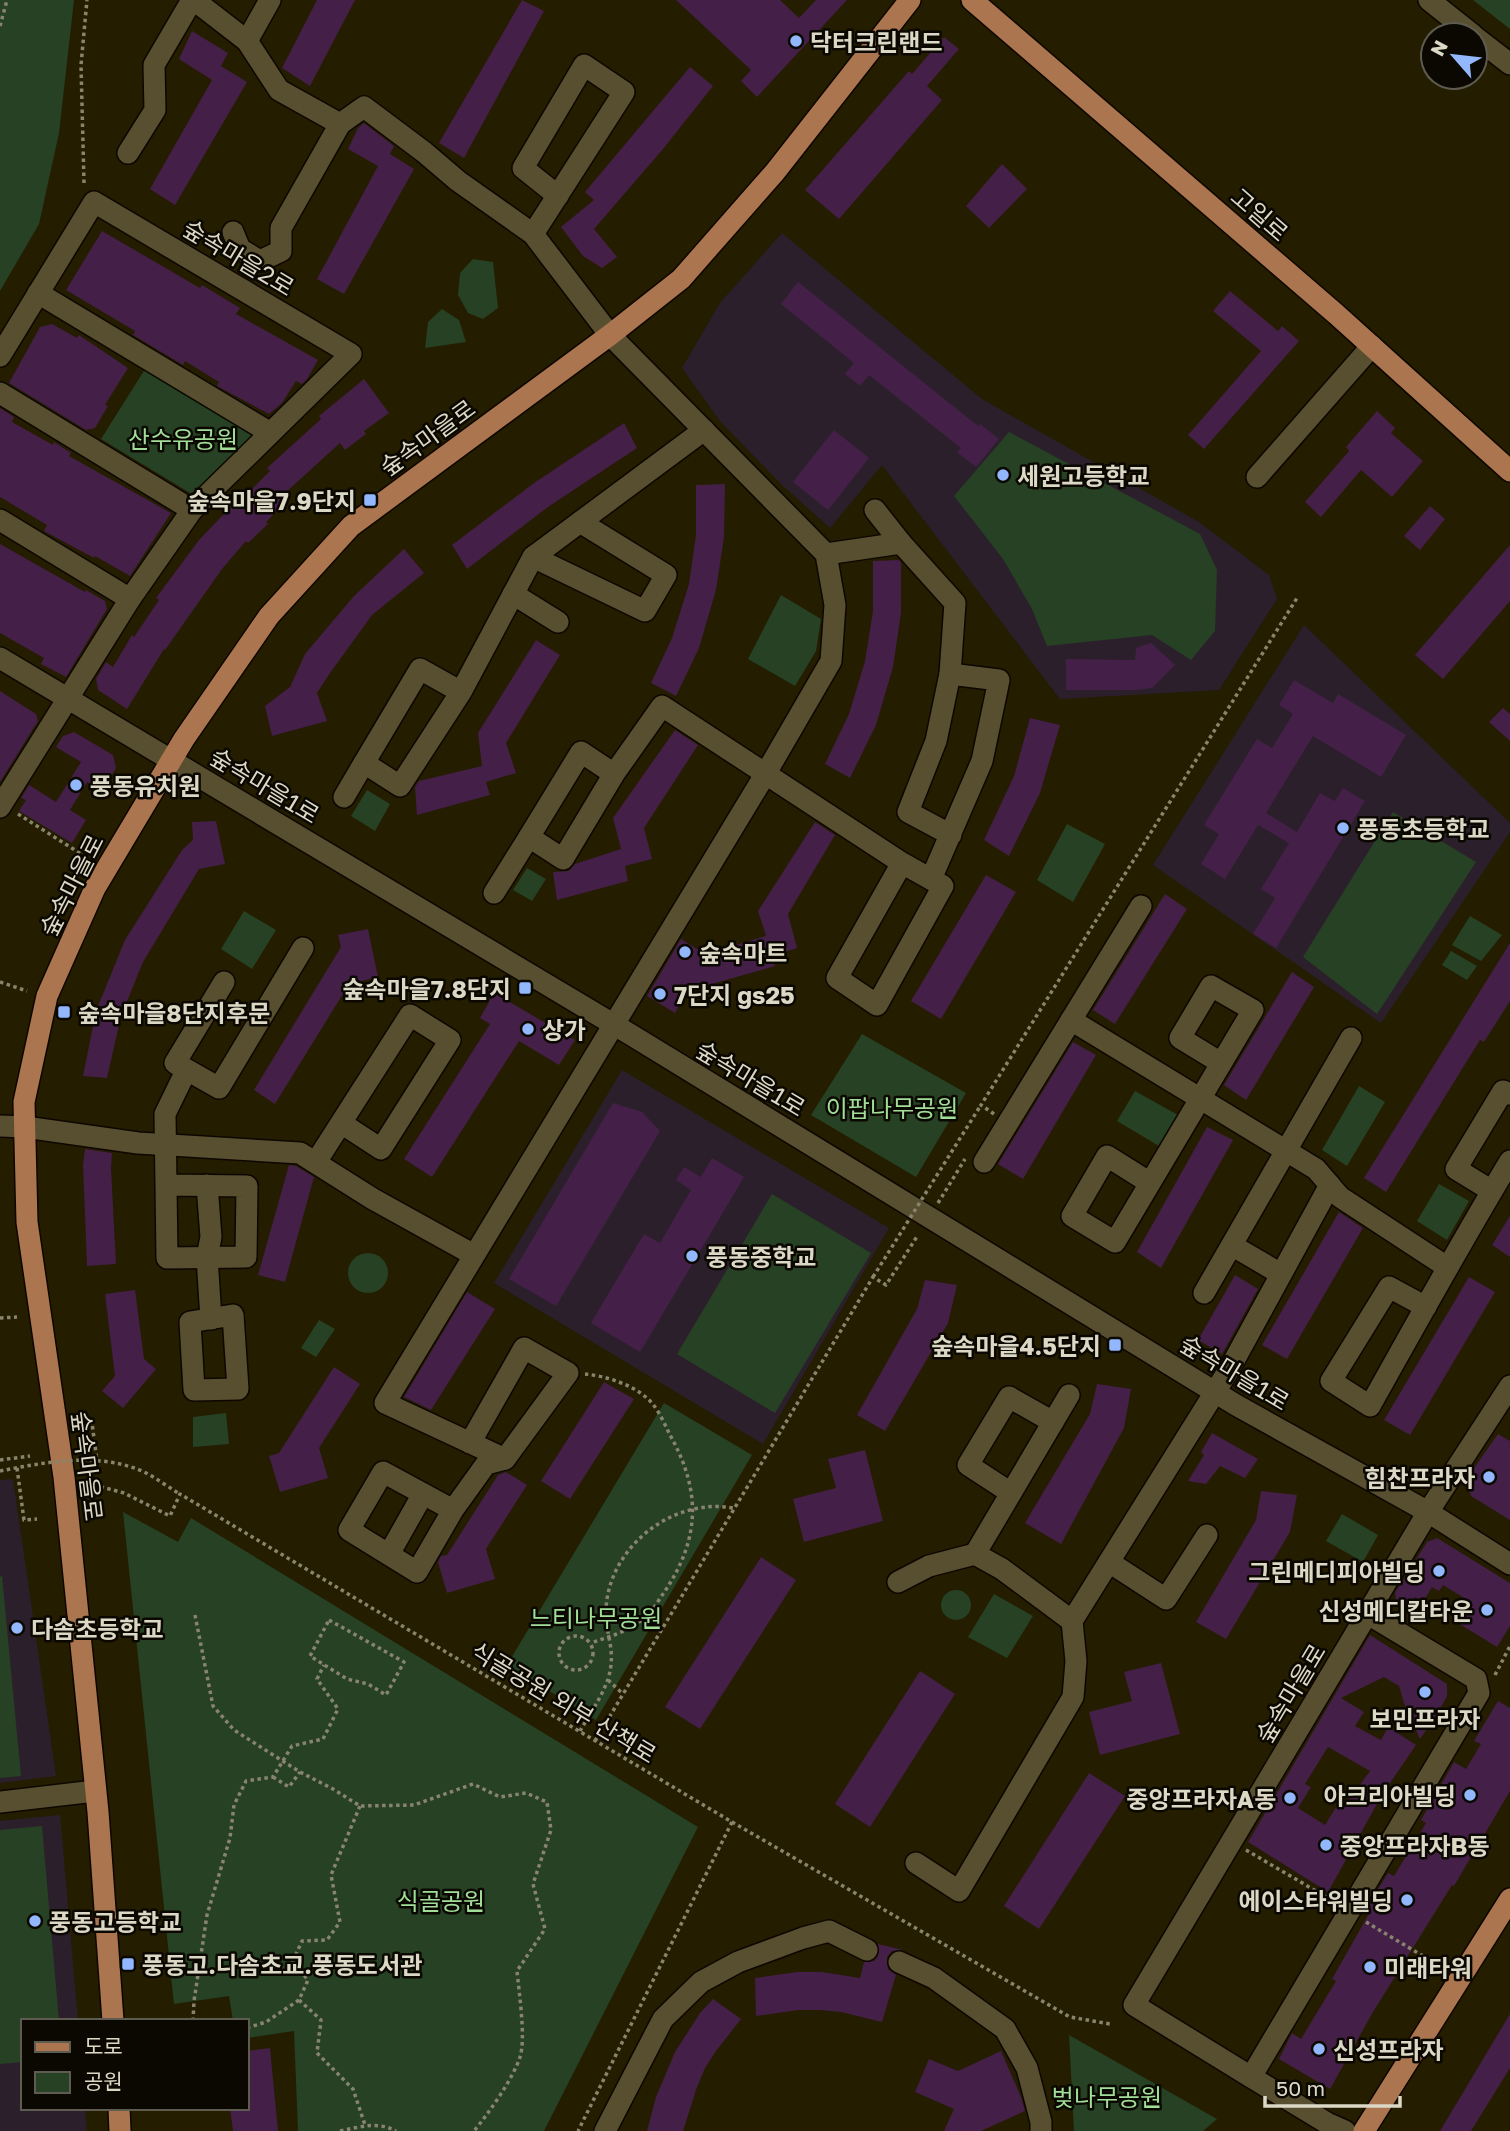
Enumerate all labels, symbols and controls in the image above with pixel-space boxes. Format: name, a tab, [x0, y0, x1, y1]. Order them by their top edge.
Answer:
north arrow	[1419, 21, 1489, 91]
place label: 닥터크린랜드	[810, 27, 942, 56]
marker: 닥터크린랜드	[788, 33, 804, 49]
text: N	[1425, 36, 1452, 60]
street label: 고일로	[1225, 181, 1295, 247]
street label: 숲속마을2로	[178, 213, 300, 301]
street label: 숲속마을로	[374, 393, 480, 481]
park label: 산수유공원	[128, 424, 238, 453]
place label: 세원고등학교	[1017, 461, 1149, 490]
marker: 세원고등학교	[995, 467, 1011, 483]
place label: 숲속마을7.9단지	[188, 486, 356, 515]
marker: 숲속마을7.9단지	[362, 492, 378, 508]
street label: 숲속마을1로	[205, 741, 325, 829]
place label: 풍동유치원	[90, 771, 200, 800]
marker: 풍동유치원	[68, 777, 84, 793]
place label: 풍동초등학교	[1357, 814, 1489, 843]
marker: 풍동초등학교	[1335, 820, 1351, 836]
street label: 숲속마을로	[33, 829, 109, 941]
place label: 숲속마트	[699, 938, 787, 967]
marker: 숲속마트	[677, 944, 693, 960]
place label: 숲속마을7.8단지	[342, 974, 511, 1003]
marker: 숲속마을7.8단지	[517, 980, 533, 996]
place label: 7단지 gs25	[674, 980, 795, 1009]
marker: 7단지 gs25	[652, 986, 668, 1002]
place label: 숲속마을8단지후문	[78, 998, 270, 1027]
marker: 숲속마을8단지후문	[56, 1004, 72, 1020]
place label: 상가	[542, 1015, 586, 1044]
marker: 상가	[520, 1021, 536, 1037]
street label: 숲속마을1로	[691, 1034, 811, 1122]
park label: 이팝나무공원	[826, 1093, 958, 1122]
place label: 풍동중학교	[706, 1242, 816, 1271]
marker: 풍동중학교	[684, 1248, 700, 1264]
street label: 숲속마을1로	[1175, 1328, 1295, 1416]
place label: 숲속마을4.5단지	[931, 1331, 1101, 1360]
marker: 숲속마을4.5단지	[1107, 1337, 1123, 1353]
street label: 숲속마을로	[67, 1409, 109, 1523]
place label: 힘찬프라자	[1365, 1463, 1475, 1492]
marker: 힘찬프라자	[1481, 1469, 1497, 1485]
place label: 그린메디피아빌딩	[1248, 1557, 1425, 1586]
marker: 그린메디피아빌딩	[1431, 1563, 1447, 1579]
place label: 신성메디칼타운	[1318, 1596, 1473, 1625]
marker: 신성메디칼타운	[1479, 1602, 1495, 1618]
park label: 느티나무공원	[530, 1603, 662, 1632]
place label: 다솜초등학교	[31, 1614, 163, 1643]
marker: 다솜초등학교	[9, 1620, 25, 1636]
street label: 식골공원 외부 산책로	[466, 1635, 662, 1769]
street label: 숲속마을로	[1249, 1638, 1331, 1748]
marker: 보민프라자	[1417, 1684, 1433, 1700]
place label: 보민프라자	[1370, 1704, 1480, 1733]
place label: 아크리아빌딩	[1324, 1781, 1456, 1810]
place label: 중앙프라자A동	[1126, 1784, 1276, 1813]
marker: 아크리아빌딩	[1462, 1787, 1478, 1803]
marker: 중앙프라자A동	[1282, 1790, 1298, 1806]
place label: 중앙프라자B동	[1340, 1831, 1489, 1860]
marker: 중앙프라자B동	[1318, 1837, 1334, 1853]
park label: 식골공원	[397, 1886, 485, 1915]
place label: 에이스타워빌딩	[1238, 1886, 1393, 1915]
marker: 에이스타워빌딩	[1399, 1892, 1415, 1908]
place label: 풍동고등학교	[49, 1907, 181, 1936]
marker: 풍동고등학교	[27, 1913, 43, 1929]
place label: 풍동고.다솜초교.풍동도서관	[142, 1950, 422, 1979]
place label: 미래타워	[1384, 1953, 1472, 1982]
marker: 풍동고.다솜초교.풍동도서관	[120, 1956, 136, 1972]
marker: 미래타워	[1362, 1959, 1378, 1975]
legend	[21, 2019, 248, 2110]
text: 도로	[84, 2033, 123, 2059]
place label: 신성프라자	[1333, 2035, 1443, 2064]
marker: 신성프라자	[1311, 2041, 1327, 2057]
scale bar	[1265, 2064, 1400, 2108]
text: 공원	[84, 2068, 123, 2094]
text: 50 m	[1276, 2075, 1325, 2101]
park label: 벚나무공원	[1052, 2082, 1162, 2111]

